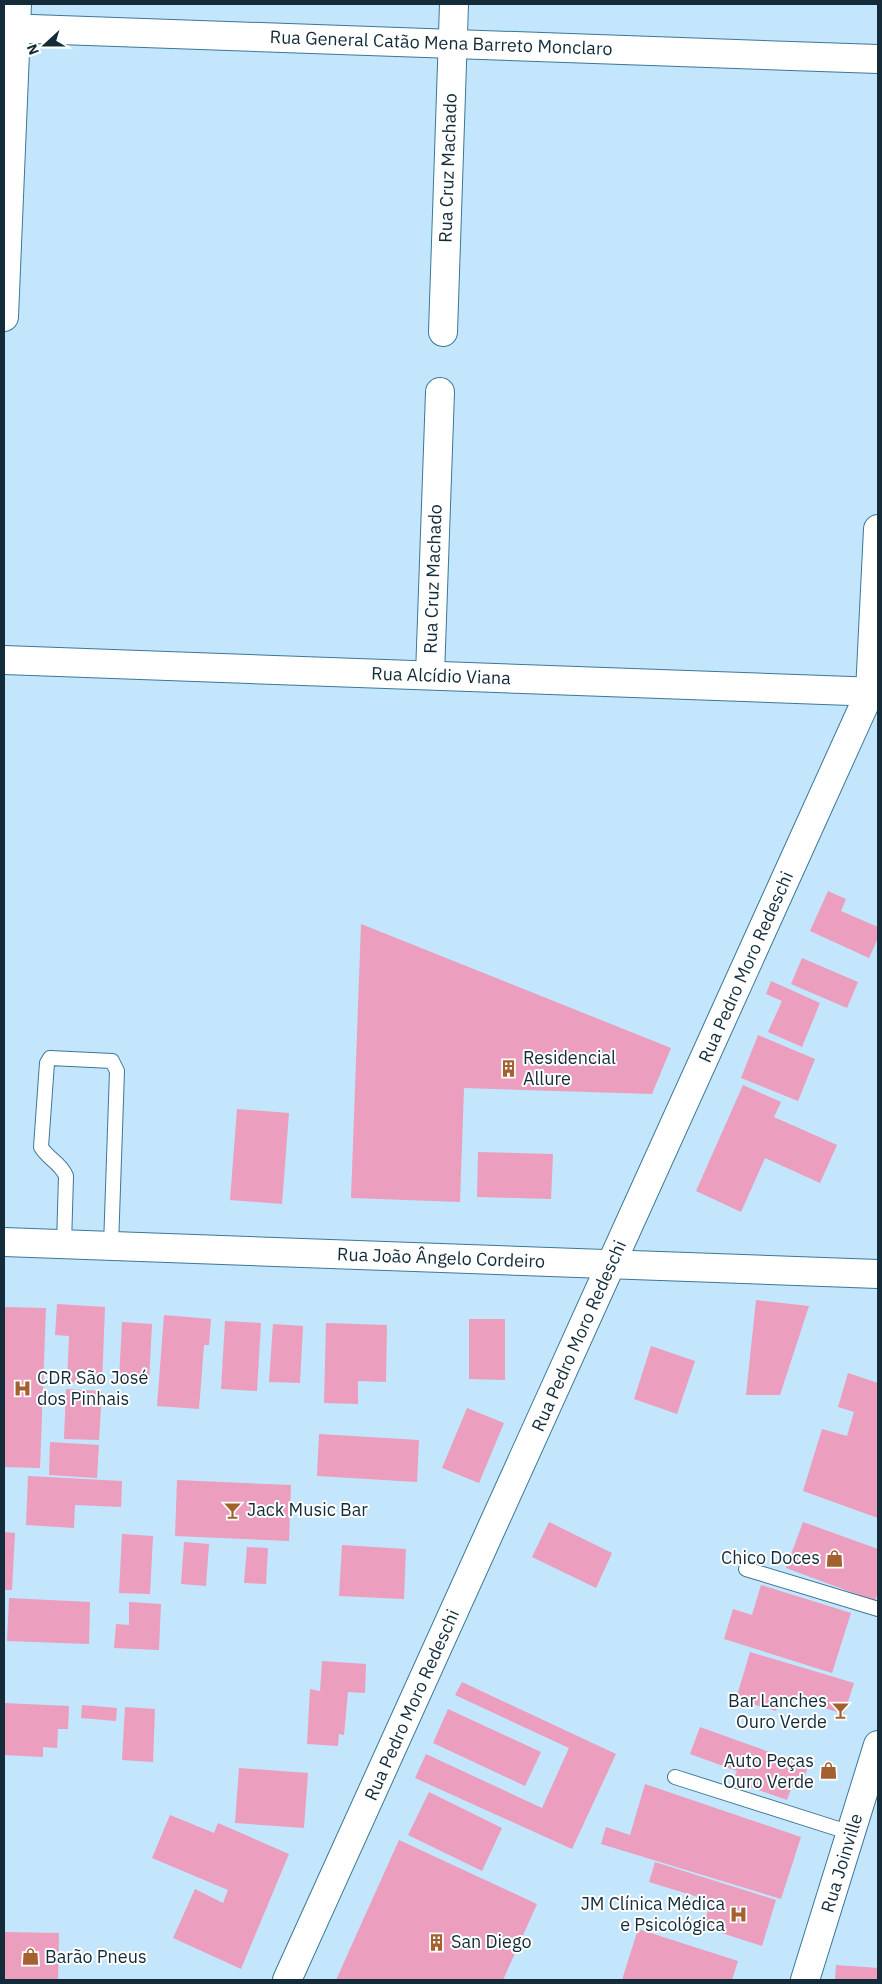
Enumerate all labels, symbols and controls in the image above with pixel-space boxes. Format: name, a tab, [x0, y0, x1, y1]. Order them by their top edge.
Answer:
north arrow	[20, 20, 70, 70]
street label: Rua General Catão Mena Barreto Monclaro	[269, 25, 613, 60]
text: N	[23, 42, 43, 58]
street label: Rua Cruz Machado	[433, 93, 462, 243]
street label: Rua Cruz Machado	[418, 504, 447, 654]
street label: Rua Alcídio Viana	[371, 662, 512, 689]
street label: Rua Pedro Moro Redeschi	[693, 868, 798, 1066]
place label: Residencial Allure	[523, 1046, 616, 1090]
building icon: Residencial Allure	[499, 1058, 519, 1078]
street label: Rua Pedro Moro Redeschi	[526, 1237, 631, 1435]
street label: Rua João Ângelo Cordeiro	[337, 1242, 545, 1273]
place label: CDR São José dos Pinhais	[37, 1366, 148, 1410]
hospital icon: CDR São José dos Pinhais	[13, 1378, 33, 1398]
place label: Jack Music Bar	[247, 1498, 368, 1521]
bar icon: Jack Music Bar	[223, 1500, 243, 1520]
place label: Chico Doces	[721, 1546, 820, 1569]
shop icon: Chico Doces	[824, 1548, 844, 1568]
street label: Rua Pedro Moro Redeschi	[359, 1606, 464, 1804]
place label: Bar Lanches Ouro Verde	[728, 1689, 827, 1733]
bar icon: Bar Lanches Ouro Verde	[831, 1701, 851, 1721]
place label: Auto Peças Ouro Verde	[723, 1749, 814, 1793]
shop icon: Auto Peças Ouro Verde	[818, 1761, 838, 1781]
street label: Rua Joinville	[816, 1810, 868, 1915]
place label: JM Clínica Médica e Psicológica	[581, 1892, 725, 1936]
hospital icon: JM Clínica Médica e Psicológica	[729, 1904, 749, 1924]
place label: San Diego	[451, 1930, 531, 1953]
building icon: San Diego	[427, 1932, 447, 1952]
place label: Barão Pneus	[45, 1945, 147, 1968]
shop icon: Barão Pneus	[21, 1947, 41, 1967]

